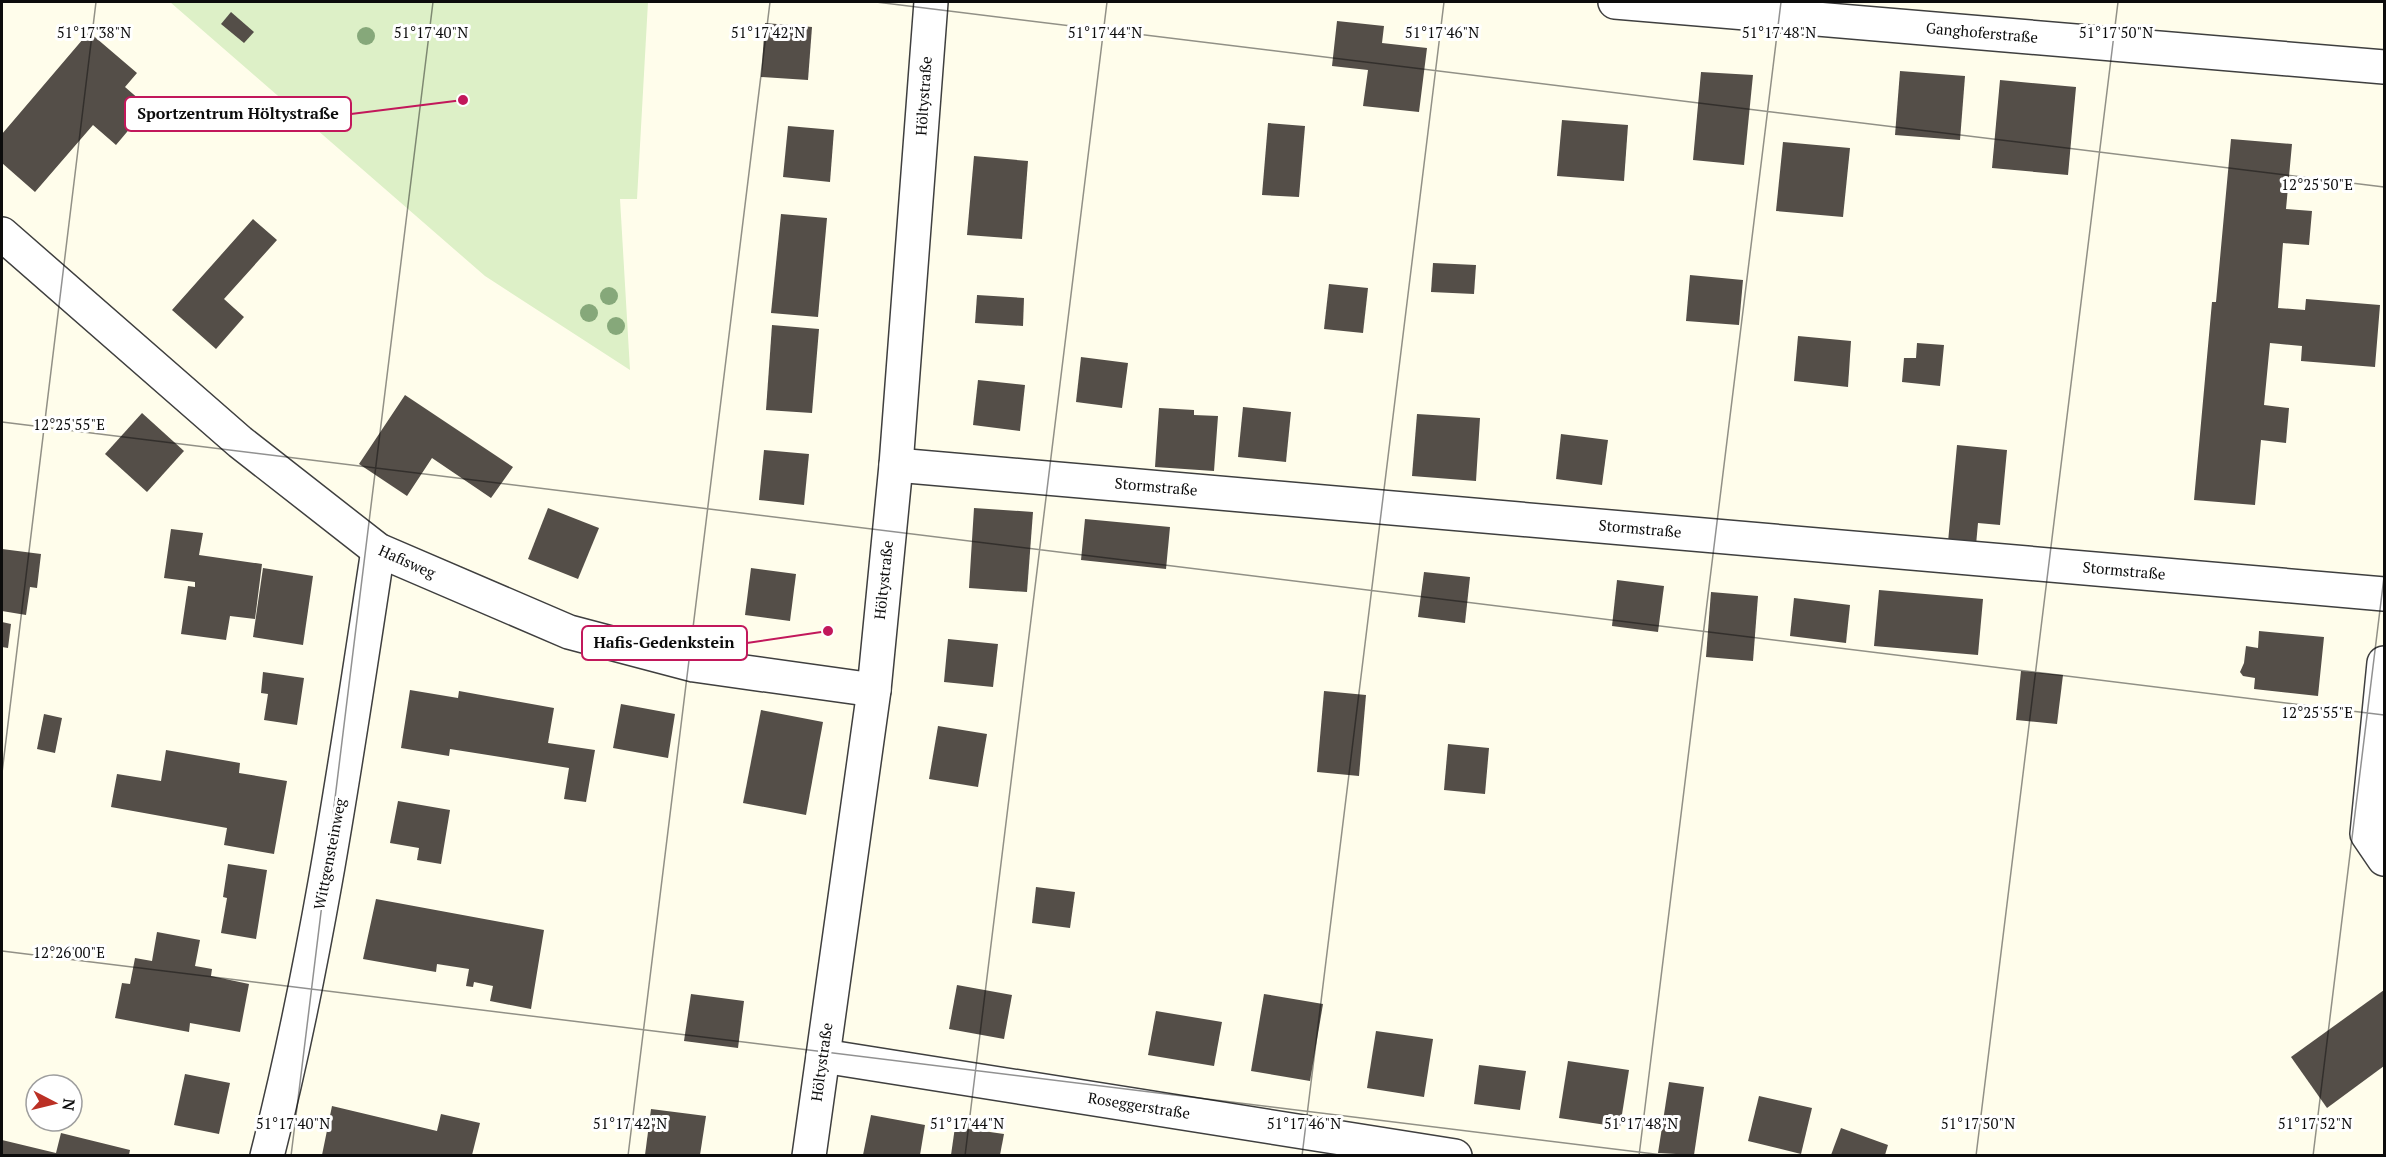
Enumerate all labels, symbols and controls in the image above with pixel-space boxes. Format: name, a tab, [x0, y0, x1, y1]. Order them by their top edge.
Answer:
street label: Ganghoferstraße	[1925, 17, 2039, 47]
text: 51°17'38"N	[57, 22, 131, 42]
text: 51°17'40"N	[394, 22, 468, 42]
text: 51°17'42"N	[731, 22, 805, 42]
text: 51°17'44"N	[1068, 22, 1142, 42]
text: 51°17'46"N	[1405, 22, 1479, 42]
text: 51°17'48"N	[1742, 22, 1816, 42]
text: 51°17'50"N	[2079, 22, 2153, 42]
street label: Höltystraße	[910, 56, 936, 136]
callout: Sportzentrum Höltystraße	[125, 97, 351, 131]
text: Sportzentrum Höltystraße	[137, 102, 339, 124]
text: 12°25'50"E	[2281, 174, 2353, 194]
text: 12°25'55"E	[33, 414, 105, 434]
street label: Stormstraße	[1114, 472, 1198, 500]
street label: Stormstraße	[1598, 514, 1682, 542]
street label: Höltystraße	[869, 539, 897, 620]
street label: Hafisweg	[376, 540, 440, 583]
street label: Stormstraße	[2082, 556, 2166, 584]
callout: Hafis-Gedenkstein	[582, 626, 747, 660]
text: Hafis-Gedenkstein	[593, 631, 735, 653]
text: 12°25'55"E	[2281, 702, 2353, 722]
street label: Wittgensteinweg	[308, 795, 350, 911]
text: 12°26'00"E	[33, 942, 105, 962]
street label: Höltystraße	[806, 1021, 836, 1103]
north arrow	[24, 1073, 84, 1133]
street label: Roseggerstraße	[1087, 1087, 1192, 1123]
text: N	[57, 1097, 81, 1112]
text: 51°17'40"N	[256, 1113, 330, 1133]
text: 51°17'42"N	[593, 1113, 667, 1133]
text: 51°17'44"N	[930, 1113, 1004, 1133]
text: 51°17'46"N	[1267, 1113, 1341, 1133]
text: 51°17'48"N	[1604, 1113, 1678, 1133]
text: 51°17'50"N	[1941, 1113, 2015, 1133]
text: 51°17'52"N	[2278, 1113, 2352, 1133]

